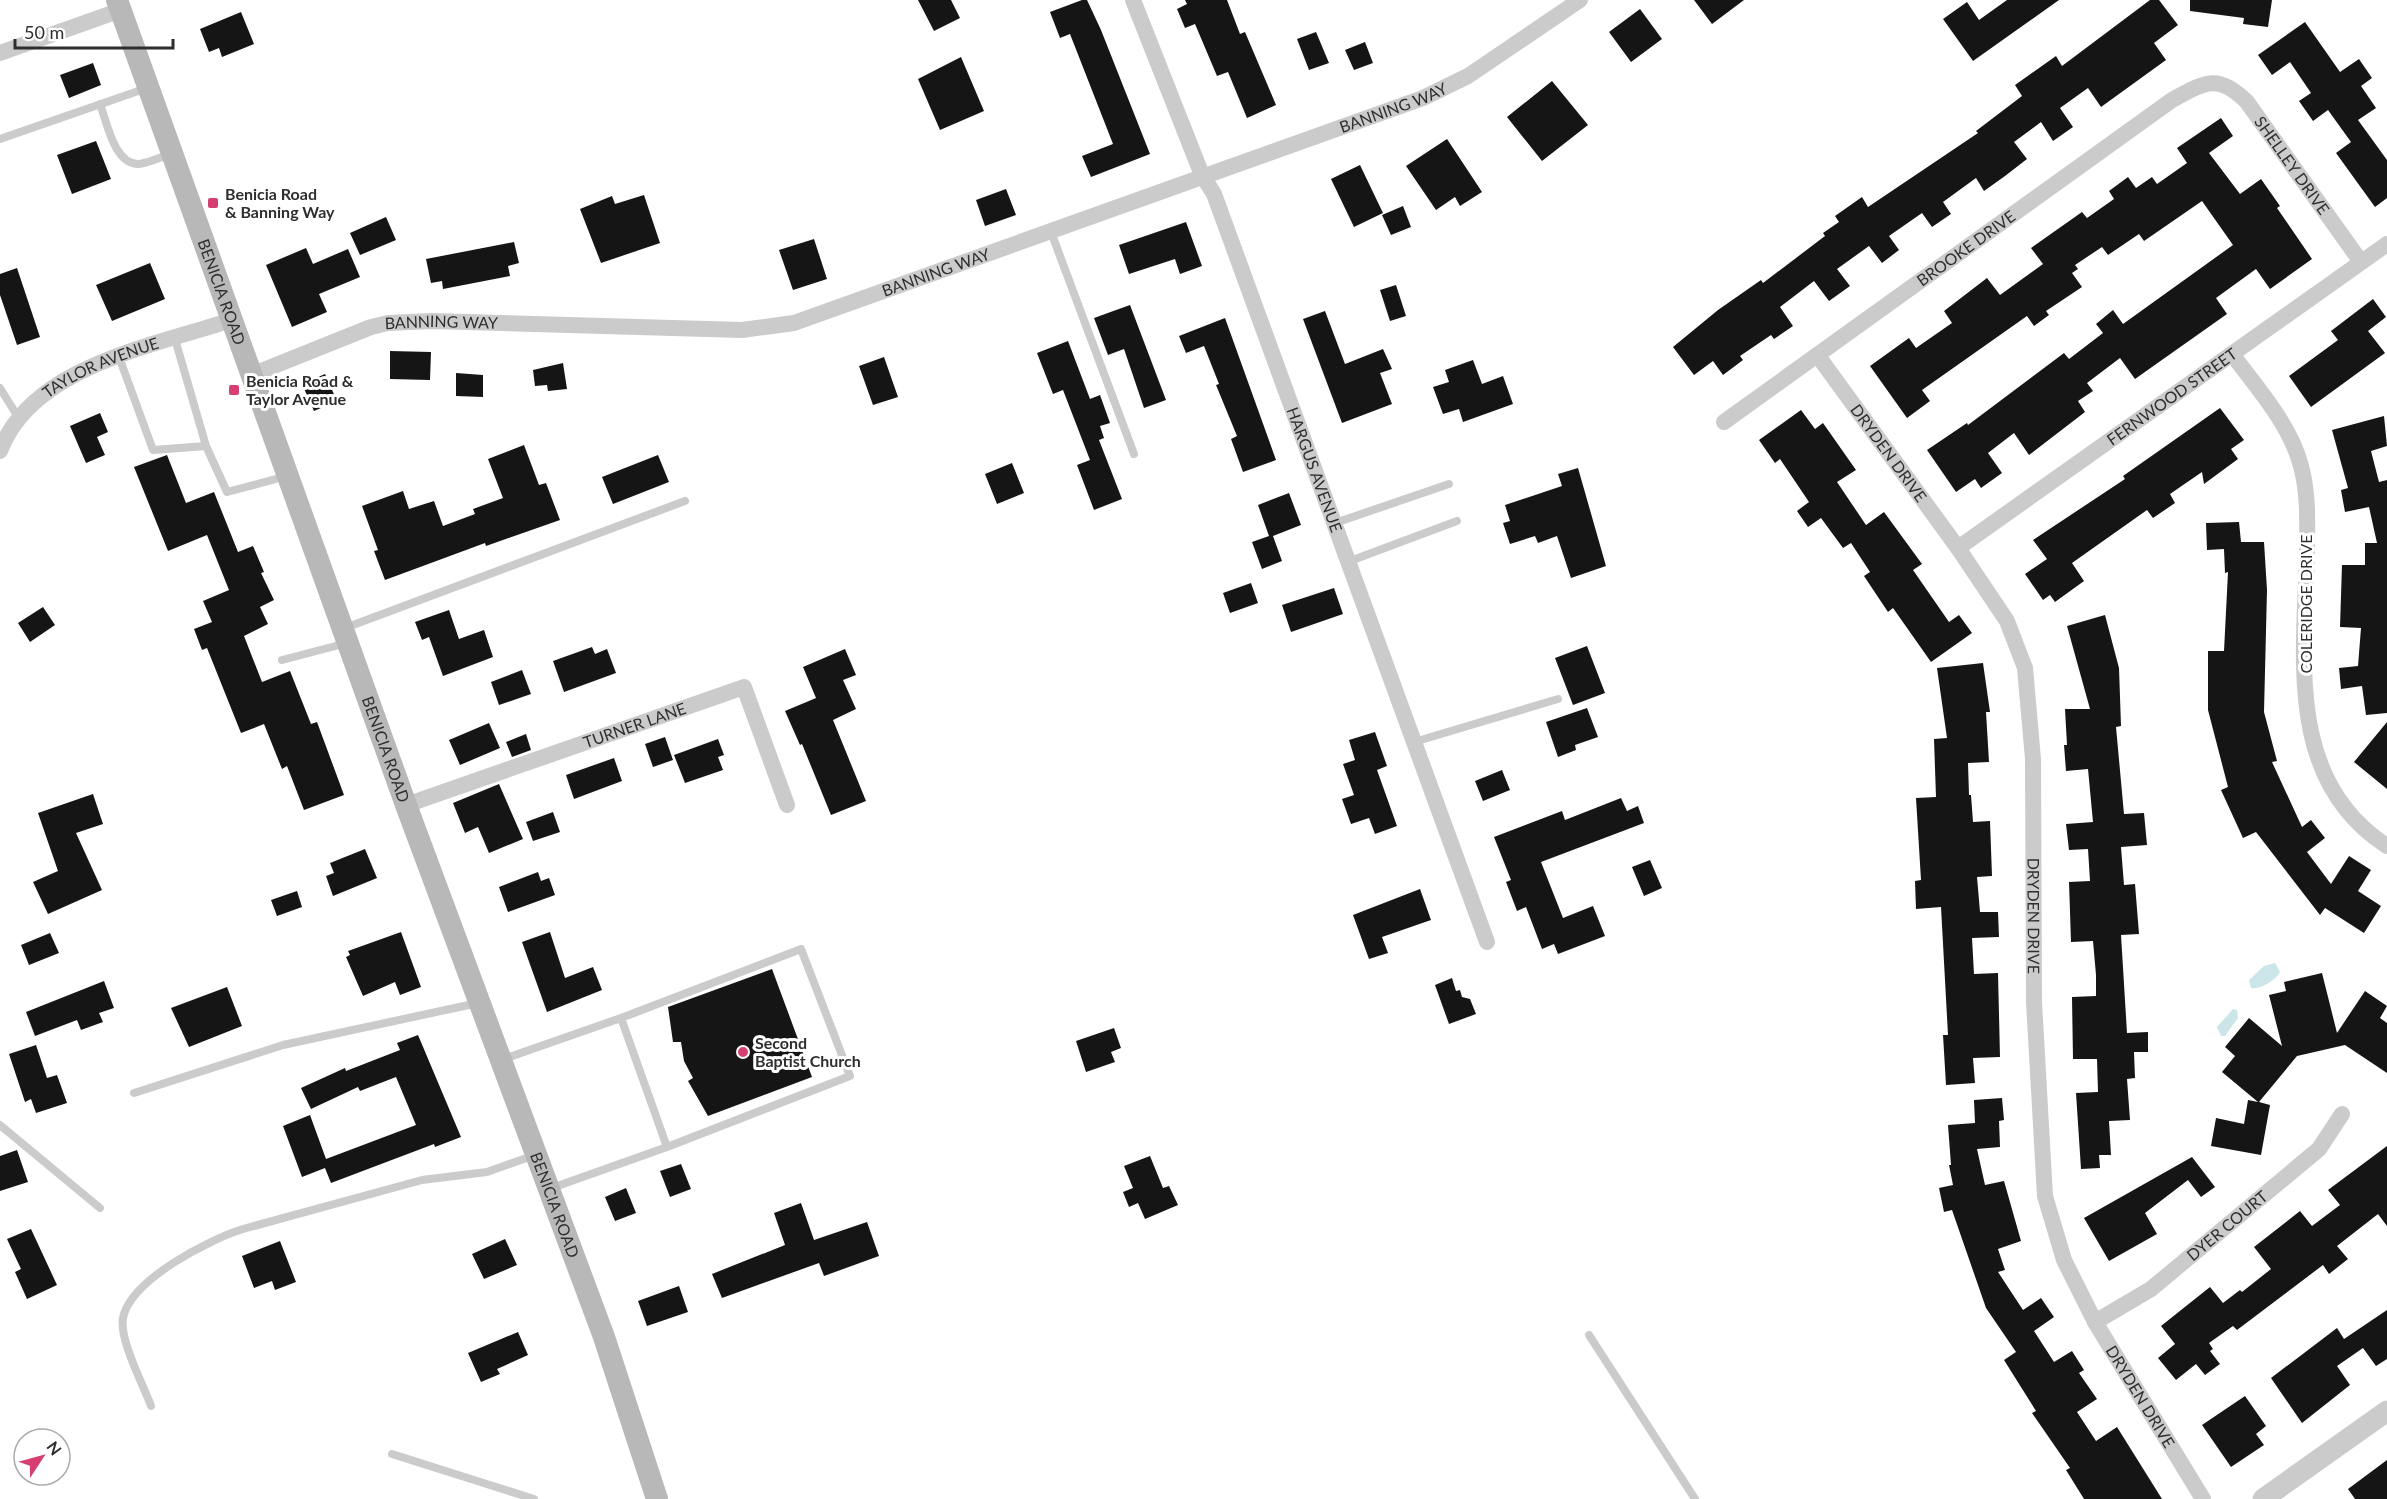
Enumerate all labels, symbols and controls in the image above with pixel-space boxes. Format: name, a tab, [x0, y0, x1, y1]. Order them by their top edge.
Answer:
scale bar	[15, 12, 172, 50]
text: 50 m	[24, 21, 64, 43]
street label: BANNING WAY	[1337, 78, 1450, 136]
street label: SHELLEY DRIVE	[2251, 112, 2334, 218]
place label: Benicia Road & Banning Way	[225, 184, 335, 221]
marker: Benicia Road & Banning Way	[206, 196, 220, 210]
street label: BROOKE DRIVE	[1913, 206, 2019, 289]
street label: BENICIA ROAD	[194, 236, 250, 347]
street label: BANNING WAY	[879, 244, 992, 300]
street label: BANNING WAY	[384, 311, 498, 332]
street label: TAYLOR AVENUE	[38, 333, 161, 401]
street label: FERNWOOD STREET	[2103, 343, 2241, 449]
place label: Benicia Road & Taylor Avenue	[246, 371, 354, 408]
marker: Benicia Road & Taylor Avenue	[227, 383, 241, 397]
street label: DRYDEN DRIVE	[1847, 400, 1931, 505]
street label: HARGUS AVENUE	[1284, 404, 1347, 535]
street label: COLERIDGE DRIVE	[2296, 534, 2315, 674]
street label: BENICIA ROAD	[359, 693, 414, 805]
street label: TURNER LANE	[580, 698, 688, 751]
street label: DRYDEN DRIVE	[2024, 858, 2044, 974]
place label: Second Baptist Church	[755, 1033, 861, 1070]
marker: Second Baptist Church	[736, 1045, 750, 1059]
street label: BENICIA ROAD	[527, 1149, 584, 1260]
street label: DYER COURT	[2183, 1186, 2271, 1264]
street label: DRYDEN DRIVE	[2103, 1342, 2179, 1451]
north arrow	[12, 1427, 72, 1487]
text: N	[43, 1437, 66, 1458]

